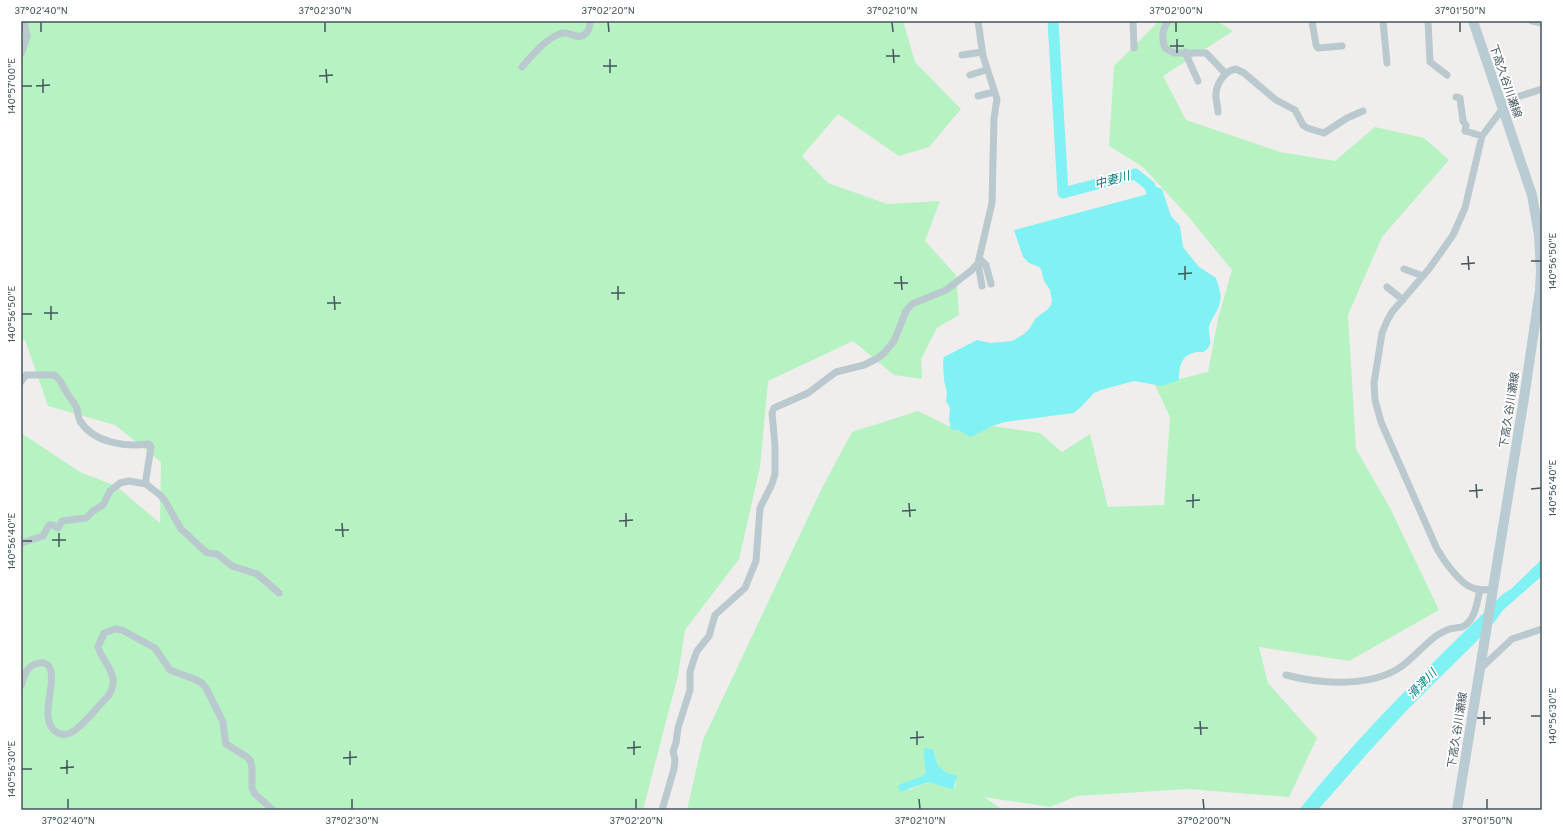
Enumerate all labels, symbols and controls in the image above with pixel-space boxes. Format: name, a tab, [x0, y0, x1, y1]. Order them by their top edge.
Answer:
text: 37°02'40"N	[14, 5, 68, 18]
text: 37°02'30"N	[298, 5, 352, 18]
text: 37°02'20"N	[581, 5, 635, 18]
text: 37°02'10"N	[866, 5, 918, 18]
text: 37°02'00"N	[1149, 5, 1203, 18]
text: 37°01'50"N	[1434, 5, 1486, 18]
street label: 下高久谷川瀬線	[1486, 43, 1524, 120]
text: 140°57'00"E	[6, 58, 19, 114]
water label: 中妻川	[1093, 168, 1134, 193]
text: 140°56'50"E	[1547, 232, 1560, 290]
text: 140°56'50"E	[6, 285, 19, 343]
street label: 下高久谷川瀬線	[1497, 371, 1523, 449]
text: 140°56'40"E	[1547, 459, 1560, 517]
text: 140°56'40"E	[6, 512, 19, 570]
water label: 滑津川	[1404, 665, 1442, 703]
text: 140°56'30"E	[1547, 688, 1560, 744]
street label: 下高久谷川瀬線	[1445, 691, 1471, 769]
text: 140°56'30"E	[6, 741, 19, 797]
text: 37°02'40"N	[41, 815, 95, 828]
text: 37°02'30"N	[325, 815, 379, 828]
text: 37°02'20"N	[609, 815, 663, 828]
text: 37°02'10"N	[894, 815, 946, 828]
text: 37°02'00"N	[1177, 815, 1231, 828]
text: 37°01'50"N	[1461, 815, 1513, 828]

